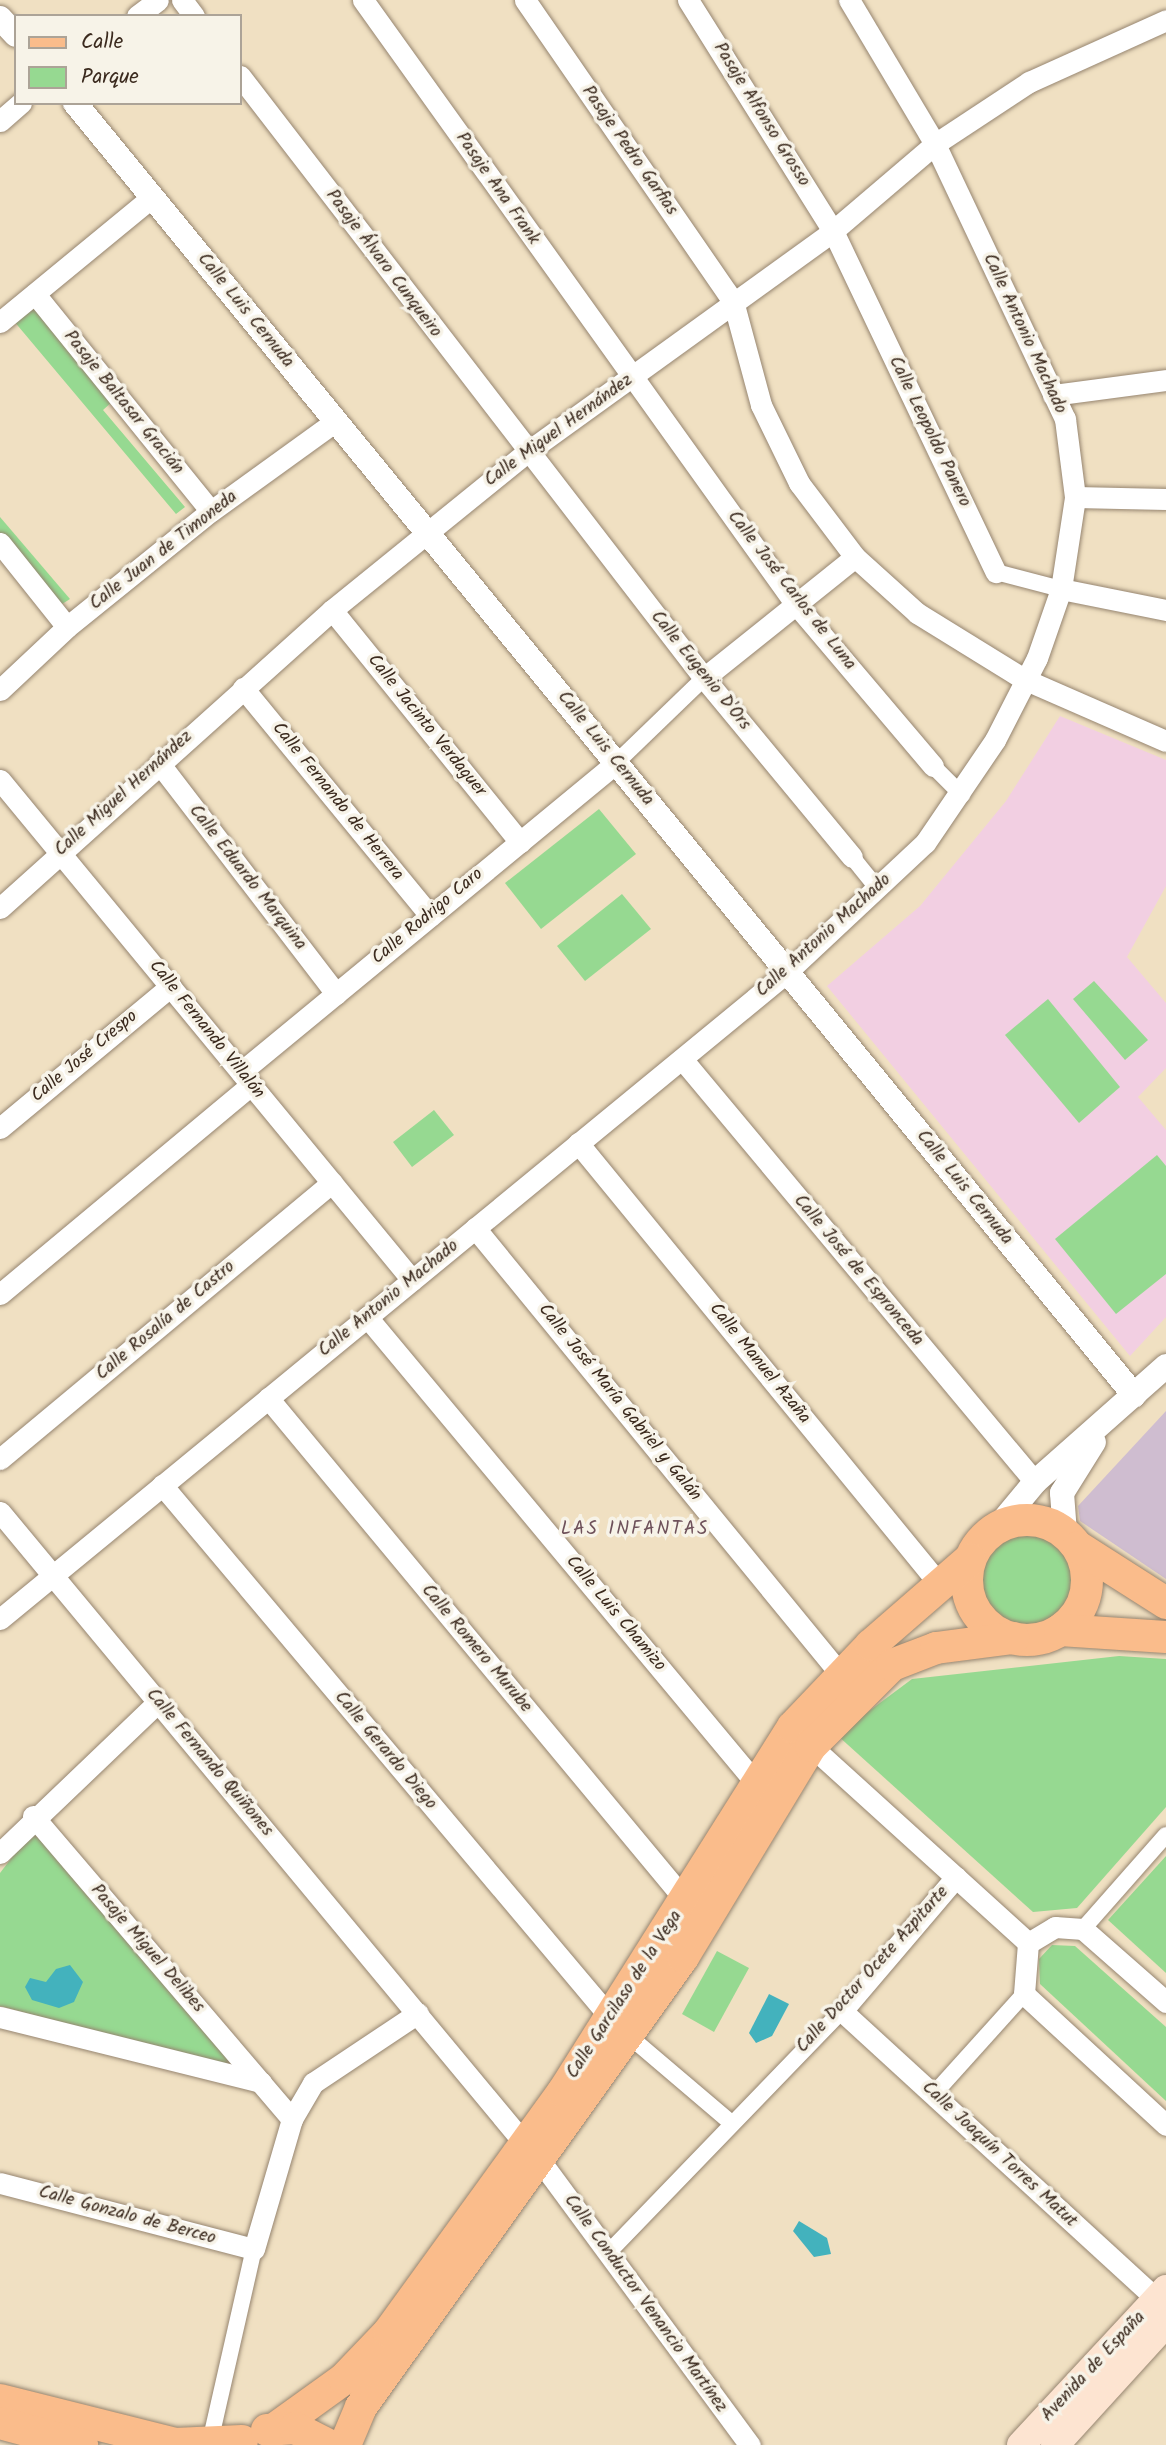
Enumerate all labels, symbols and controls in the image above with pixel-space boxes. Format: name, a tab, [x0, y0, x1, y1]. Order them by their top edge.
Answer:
legend	[14, 14, 242, 105]
text: Calle	[81, 26, 123, 59]
street label: Pasaje Alfonso Grosso	[708, 39, 814, 191]
text: Parque	[81, 61, 139, 94]
street label: Pasaje Pedro Garfias	[576, 82, 682, 220]
street label: Pasaje Ana Frank	[450, 129, 544, 249]
street label: Pasaje Álvaro Cunqueiro	[320, 186, 446, 342]
street label: Calle Luis Cernuda	[192, 249, 298, 373]
street label: Calle Antonio Machado	[977, 251, 1071, 417]
street label: Pasaje Baltasar Gracián	[58, 327, 188, 479]
street label: Calle Leopoldo Panero	[883, 353, 975, 511]
street label: Calle Miguel Hernández	[481, 370, 637, 492]
street label: Calle Juan de Timoneda	[86, 487, 242, 615]
street label: Calle José Carlos de Luna	[722, 507, 860, 675]
street label: Calle Eugenio D'Ors	[645, 607, 755, 735]
street label: Calle Jacinto Verdaguer	[362, 651, 490, 801]
street label: Calle Luis Cernuda	[552, 687, 658, 811]
street label: Calle Fernando de Herrera	[266, 718, 408, 886]
street label: Calle Miguel Hernández	[51, 727, 197, 861]
street label: Calle Eduardo Marquina	[184, 801, 310, 955]
street label: Calle Rodrigo Caro	[368, 864, 488, 970]
street label: Calle Antonio Machado	[752, 870, 896, 1002]
street label: Calle Fernando Villalón	[143, 956, 269, 1104]
street label: Calle José Crespo	[28, 1006, 142, 1108]
street label: Calle Luis Cernuda	[911, 1126, 1017, 1250]
street label: Calle José de Espronceda	[788, 1191, 928, 1351]
street label: Calle Antonio Machado	[315, 1236, 463, 1362]
street label: Calle Rosalía de Castro	[92, 1257, 240, 1385]
street label: Calle Manuel Azaña	[704, 1299, 814, 1429]
street label: Calle José María Gabriel y Galán	[533, 1300, 705, 1506]
district label: LAS INFANTAS	[562, 1519, 708, 1541]
street label: Calle Luis Chamizo	[560, 1552, 670, 1676]
street label: Calle Romero Murube	[416, 1580, 536, 1718]
street label: Calle Fernando Quiñones	[141, 1685, 277, 1841]
street label: Calle Gerardo Diego	[329, 1687, 441, 1815]
street label: Pasaje Miguel Delibes	[85, 1880, 209, 2018]
street label: Calle Doctor Ocete Azpitarte	[792, 1882, 954, 2058]
street label: Calle Garcilaso de la Vega	[563, 1907, 687, 2083]
street label: Calle Joaquín Torres Matut	[917, 2077, 1081, 2233]
street label: Calle Gonzalo de Berceo	[36, 2182, 218, 2250]
street label: Calle Conductor Venancio Martínez	[559, 2191, 731, 2417]
street label: Avenida de España	[1037, 2307, 1151, 2427]

